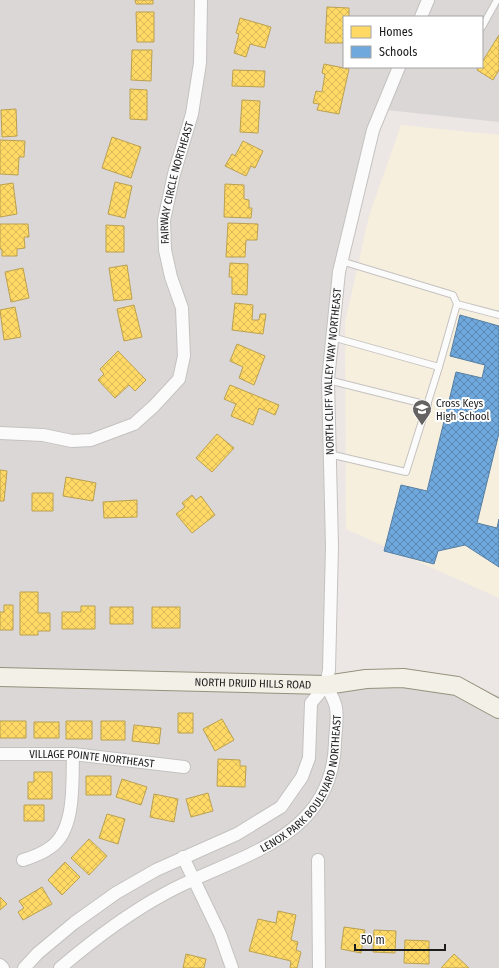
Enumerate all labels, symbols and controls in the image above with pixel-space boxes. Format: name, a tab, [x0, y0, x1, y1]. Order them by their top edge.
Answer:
legend	[343, 16, 483, 68]
text: Homes	[379, 25, 413, 39]
text: Schools	[379, 45, 417, 59]
street label: FAIRWAY CIRCLE NORTHEAST	[157, 119, 196, 244]
street label: NORTH CLIFF VALLEY WAY NORTHEAST	[321, 287, 344, 455]
place label: Cross Keys High School	[436, 397, 490, 423]
school or university icon: Cross Keys High School	[411, 398, 433, 426]
street label: NORTH DRUID HILLS ROAD	[194, 675, 311, 691]
street label: LENOX PARK BOULEVARD NORTHEAST	[258, 714, 343, 855]
street label: VILLAGE POINTE NORTHEAST	[29, 748, 156, 770]
scale bar	[355, 926, 445, 952]
text: 50 m	[361, 933, 385, 947]

